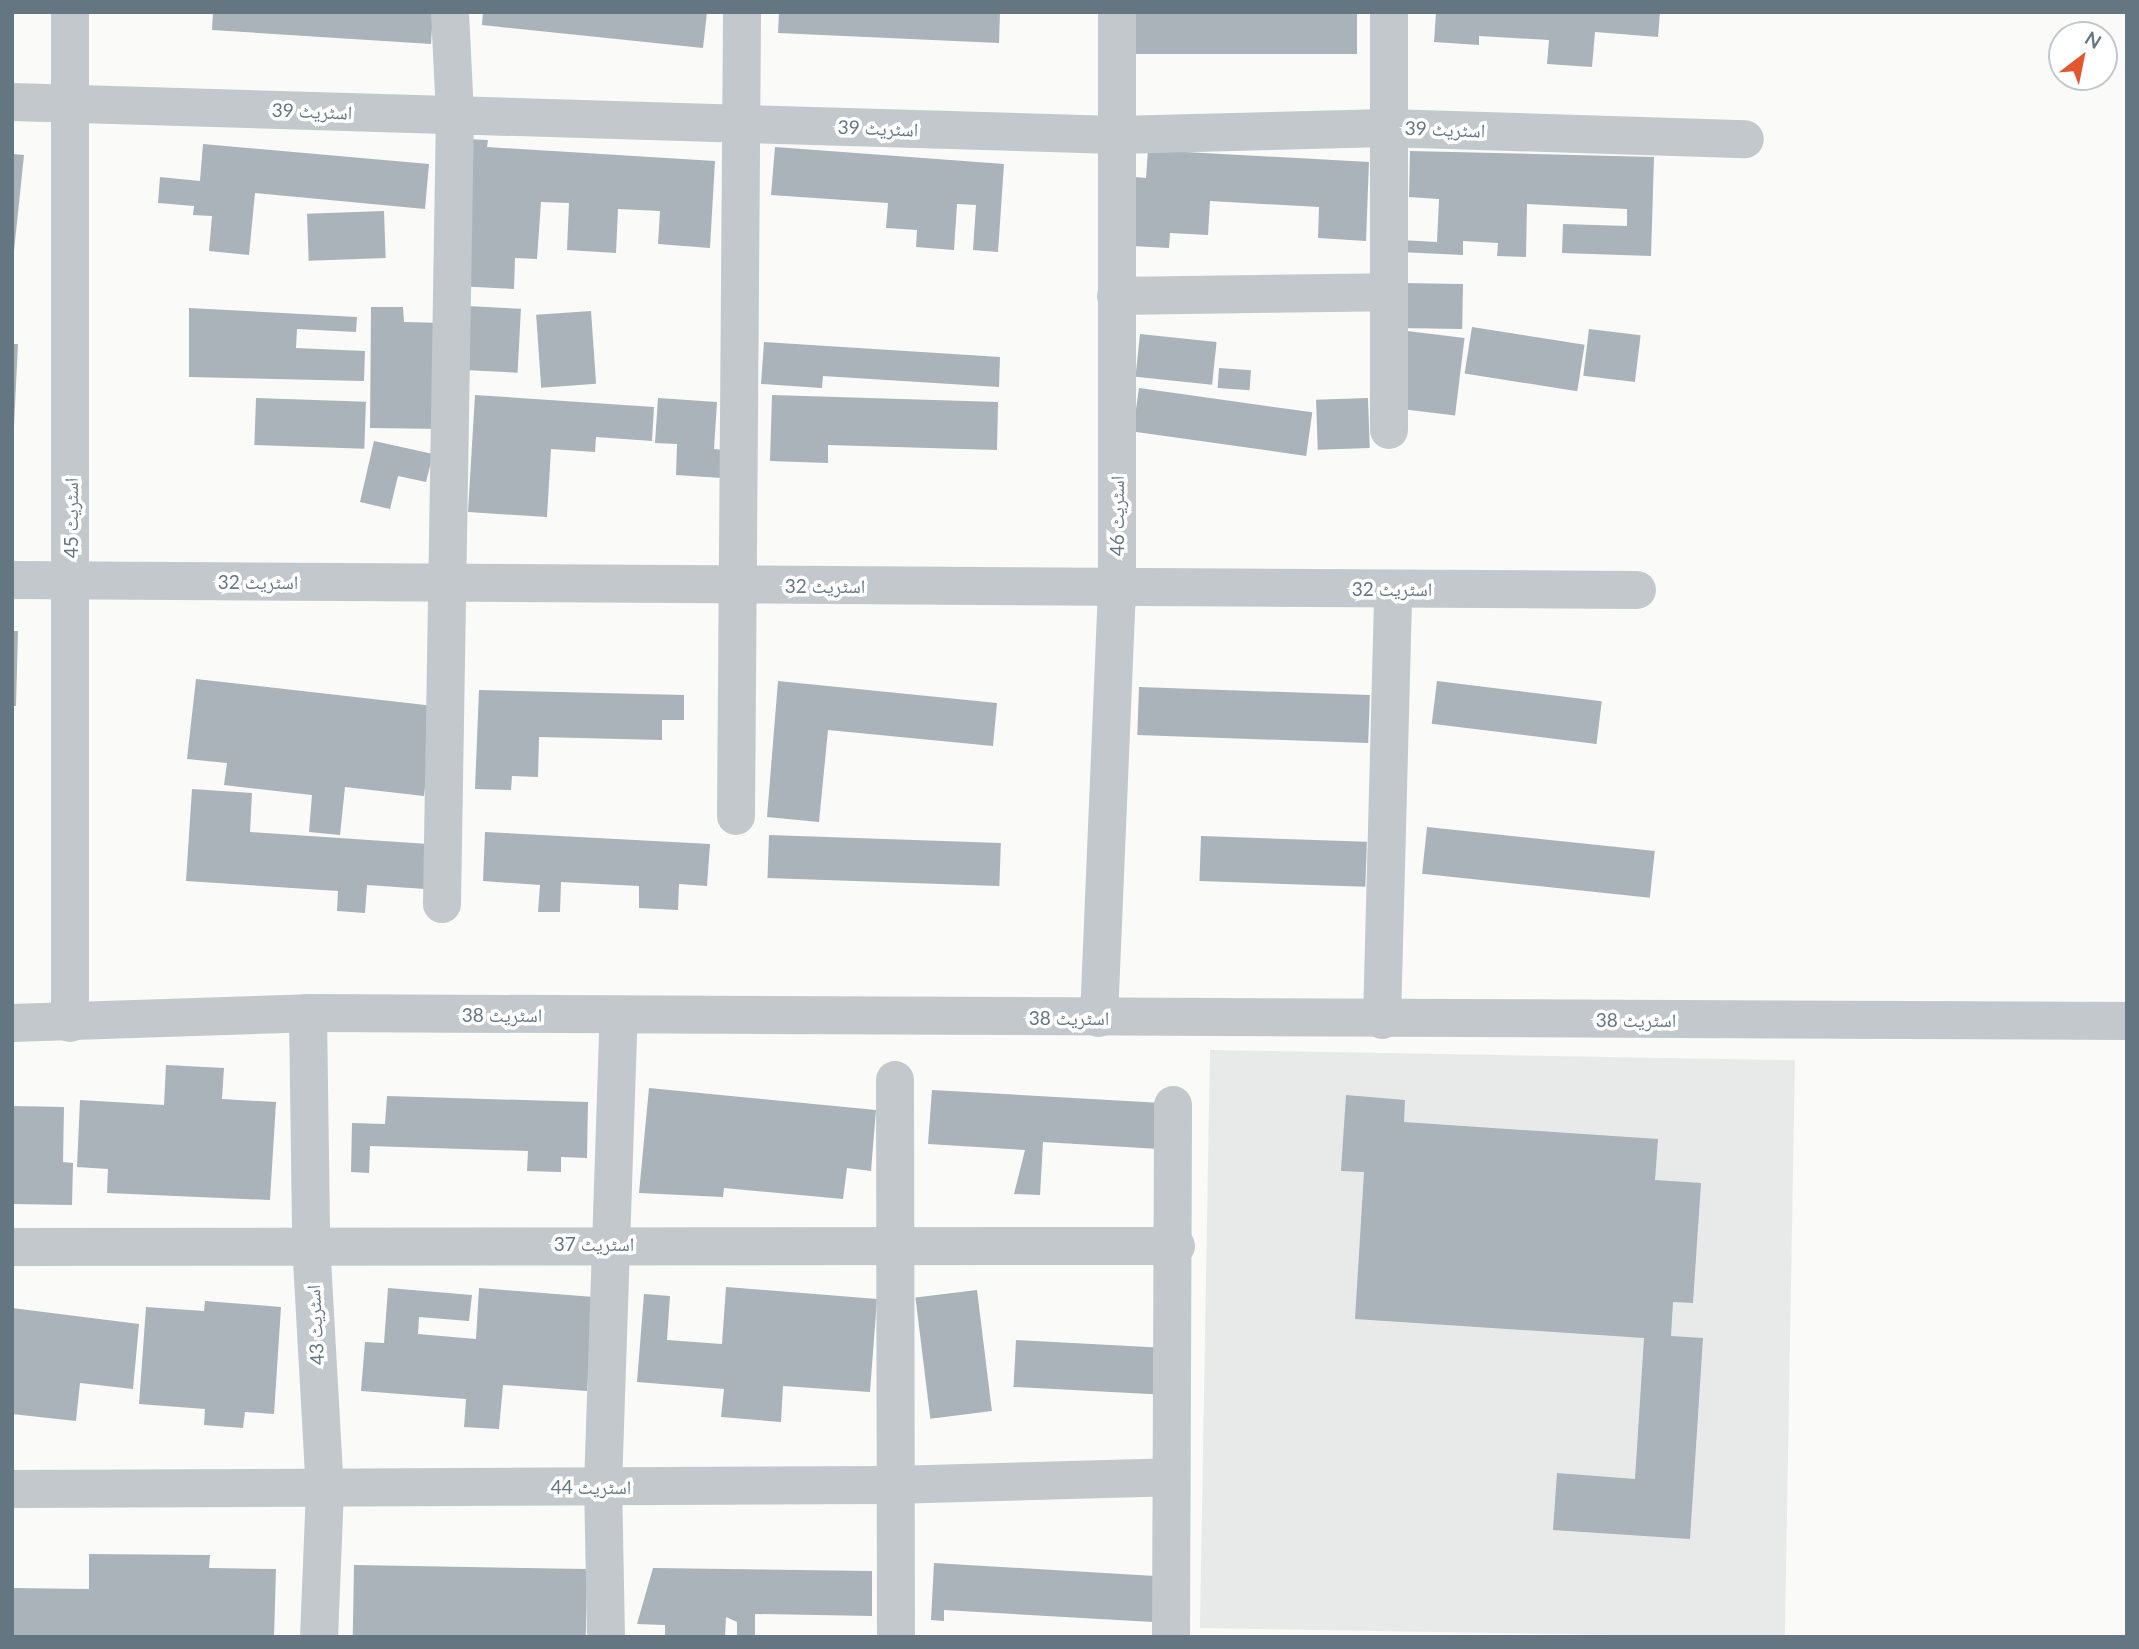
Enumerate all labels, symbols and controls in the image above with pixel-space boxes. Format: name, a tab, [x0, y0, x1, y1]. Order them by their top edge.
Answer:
north arrow	[2048, 21, 2118, 91]
text: N	[2081, 26, 2106, 53]
street label: اسٹریٹ 39	[271, 98, 353, 124]
street label: اسٹریٹ 39	[837, 115, 919, 141]
street label: اسٹریٹ 39	[1404, 116, 1486, 142]
street label: اسٹریٹ 46	[1106, 476, 1128, 556]
street label: اسٹریٹ 45	[60, 478, 82, 558]
street label: اسٹریٹ 32	[218, 571, 298, 593]
street label: اسٹریٹ 32	[785, 575, 865, 597]
street label: اسٹریٹ 32	[1352, 578, 1432, 600]
street label: اسٹریٹ 38	[462, 1004, 542, 1026]
street label: اسٹریٹ 38	[1029, 1007, 1109, 1029]
street label: اسٹریٹ 38	[1596, 1009, 1676, 1031]
street label: اسٹریٹ 37	[554, 1233, 634, 1255]
street label: اسٹریٹ 43	[302, 1284, 328, 1366]
street label: اسٹریٹ 44	[551, 1476, 631, 1498]

